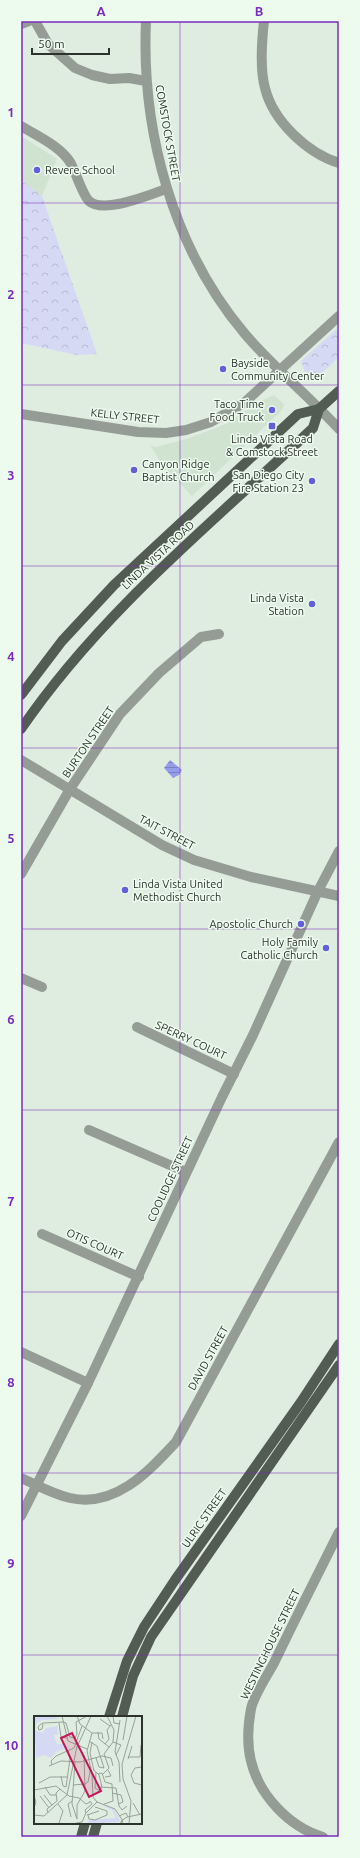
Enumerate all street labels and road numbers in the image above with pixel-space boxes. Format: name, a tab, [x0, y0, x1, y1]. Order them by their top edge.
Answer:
street label: COMSTOCK STREET	[154, 84, 182, 182]
street label: KELLY STREET	[90, 406, 160, 426]
street label: LINDA VISTA ROAD	[119, 518, 197, 592]
street label: BURTON STREET	[60, 704, 116, 780]
street label: TAIT STREET	[137, 812, 197, 852]
street label: SPERRY COURT	[154, 1018, 228, 1062]
street label: COOLIDGE STREET	[145, 1134, 195, 1224]
street label: OTIS COURT	[65, 1226, 125, 1262]
street label: DAVID STREET	[185, 1324, 231, 1392]
street label: ULRIC STREET	[179, 1486, 229, 1550]
street label: WESTINGHOUSE STREET	[238, 1587, 302, 1701]

